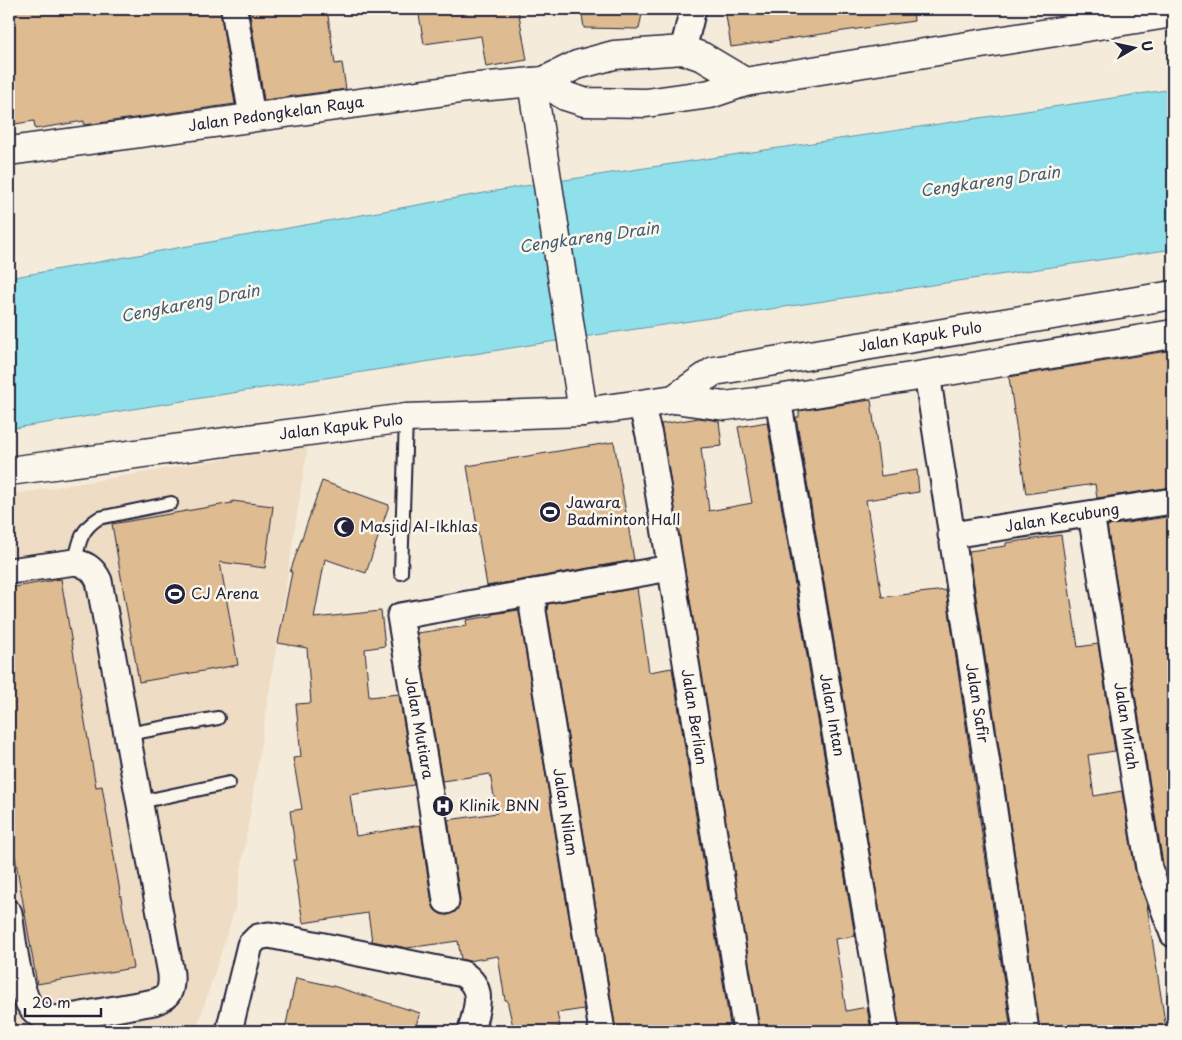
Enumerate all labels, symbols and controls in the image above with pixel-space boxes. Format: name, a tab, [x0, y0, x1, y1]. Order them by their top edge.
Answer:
north arrow	[1110, 22, 1160, 72]
text: U	[1136, 39, 1159, 53]
street label: Jalan Pedongkelan Raya	[187, 89, 366, 136]
water label: Cengkareng Drain	[918, 158, 1063, 202]
water label: Cengkareng Drain	[517, 214, 662, 258]
water label: Cengkareng Drain	[118, 277, 263, 327]
street label: Jalan Kapuk Pulo	[856, 314, 983, 357]
street label: Jalan Kapuk Pulo	[277, 406, 404, 445]
place label: Jawara Badminton Hall	[566, 490, 680, 530]
street label: Jalan Kecubung	[1003, 496, 1120, 537]
sports icon: Jawara Badminton Hall	[538, 500, 562, 524]
place label: Masjid Al-Ikhlas	[360, 514, 478, 537]
mosque icon: Masjid Al-Ikhlas	[332, 515, 356, 539]
place label: CJ Arena	[191, 581, 260, 604]
sports icon: CJ Arena	[163, 582, 187, 606]
street label: Jalan Safir	[961, 661, 996, 744]
street label: Jalan Berlian	[677, 667, 714, 766]
street label: Jalan Intan	[815, 671, 852, 758]
street label: Jalan Mutiara	[400, 675, 441, 781]
street label: Jalan Mirah	[1109, 680, 1146, 771]
street label: Jalan Nilam	[548, 766, 585, 857]
place label: Klinik BNN	[459, 793, 540, 816]
hospital icon: Klinik BNN	[431, 794, 455, 818]
scale bar	[25, 985, 101, 1017]
text: 20 m	[32, 990, 71, 1013]

